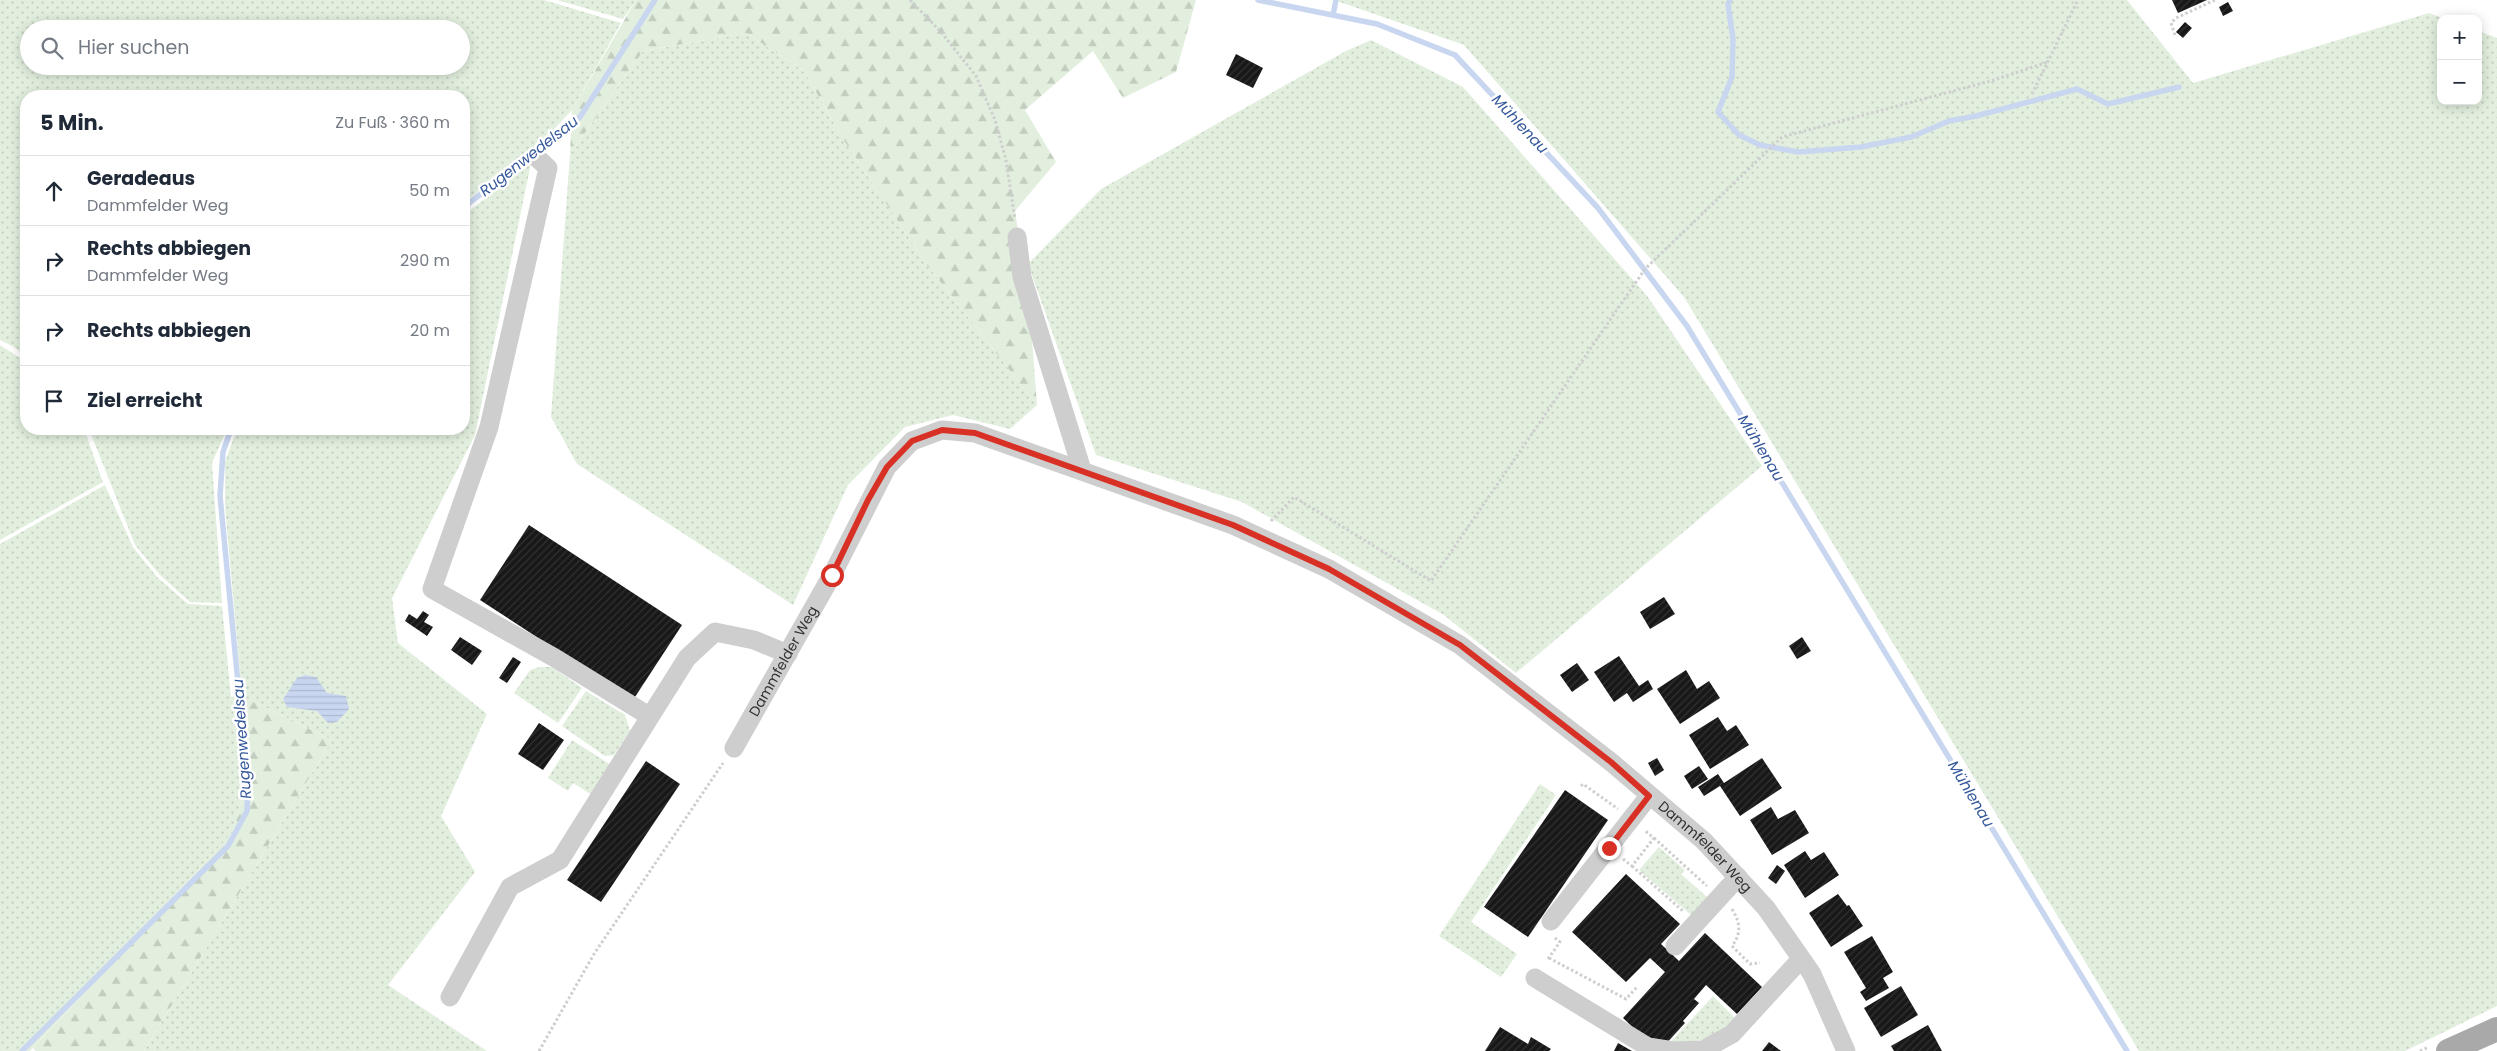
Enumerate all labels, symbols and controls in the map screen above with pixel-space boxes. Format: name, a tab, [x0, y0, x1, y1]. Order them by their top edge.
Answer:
map controls	[2437, 15, 2482, 105]
button: +	[2437, 15, 2482, 60]
search box	[20, 20, 470, 75]
icon: search	[38, 34, 66, 62]
text: Hier suchen	[78, 34, 189, 61]
button: −	[2437, 60, 2482, 105]
water label: Mühlenau	[1487, 89, 1554, 158]
text: 5 Min.	[40, 108, 104, 137]
water label: Rugenwedelsau	[475, 110, 583, 201]
text: Zu Fuß · 360 m	[335, 111, 450, 134]
text: Geradeaus	[87, 165, 195, 192]
icon: ahead	[40, 177, 68, 205]
text: 50 m	[409, 179, 450, 202]
text: Dammfelder Weg	[87, 194, 229, 217]
text: Rechts abbiegen	[87, 235, 251, 262]
icon: right	[40, 247, 68, 275]
text: 290 m	[400, 249, 450, 272]
text: Dammfelder Weg	[87, 264, 229, 287]
icon: right	[40, 317, 68, 345]
text: Rechts abbiegen	[87, 317, 251, 344]
text: 20 m	[410, 319, 450, 342]
icon: arrive	[40, 387, 68, 415]
text: Ziel erreicht	[87, 387, 203, 414]
water label: Mühlenau	[1733, 410, 1790, 485]
route start	[821, 564, 844, 587]
street label: Dammfelder Weg	[744, 602, 823, 720]
water label: Rugenwedelsau	[227, 678, 256, 800]
water label: Mühlenau	[1943, 756, 2000, 831]
street label: Dammfelder Weg	[1654, 796, 1757, 897]
route end	[1598, 837, 1621, 860]

